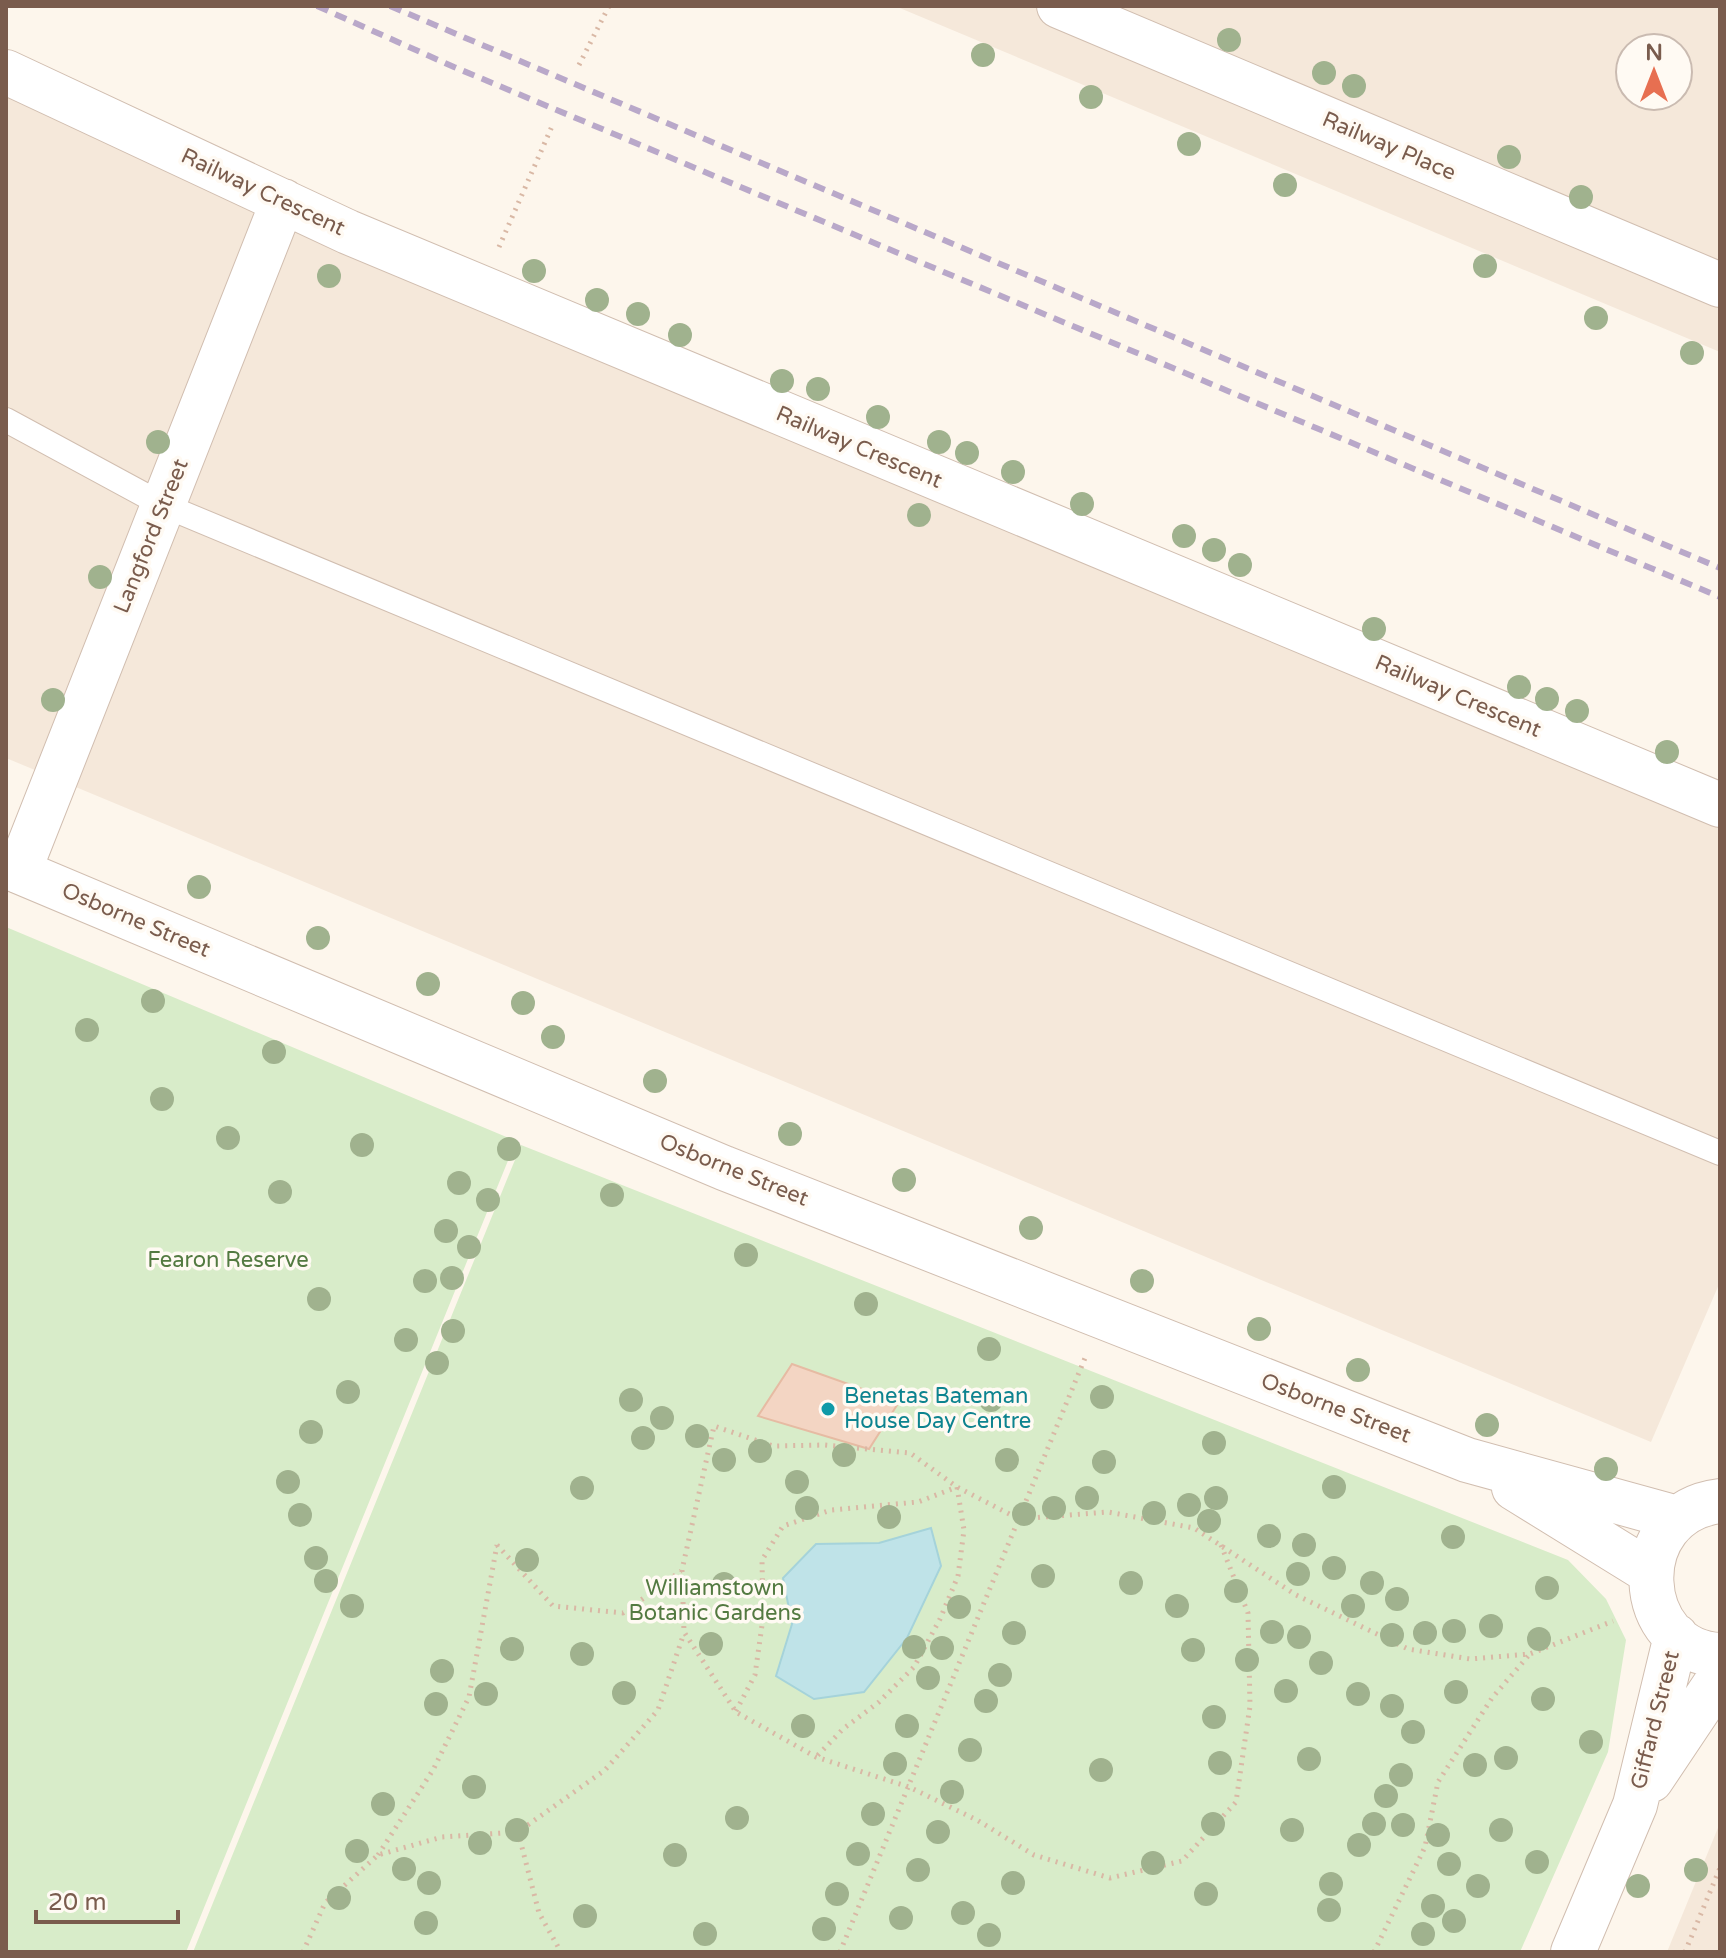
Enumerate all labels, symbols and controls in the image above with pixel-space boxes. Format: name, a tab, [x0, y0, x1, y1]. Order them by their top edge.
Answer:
north arrow	[1614, 32, 1694, 112]
text: N	[1645, 40, 1663, 66]
street label: Railway Place	[1318, 106, 1460, 186]
street label: Railway Crescent	[177, 143, 349, 241]
street label: Railway Crescent	[772, 400, 946, 494]
street label: Langford Street	[108, 455, 194, 617]
street label: Railway Crescent	[1371, 649, 1545, 743]
street label: Osborne Street	[58, 877, 214, 963]
street label: Osborne Street	[656, 1128, 812, 1212]
park label: Fearon Reserve	[147, 1247, 309, 1273]
street label: Osborne Street	[1257, 1367, 1415, 1449]
place label: Benetas Bateman House Day Centre	[844, 1383, 1031, 1434]
marker: Benetas Bateman House Day Centre	[819, 1400, 837, 1418]
park label: Williamstown Botanic Gardens	[629, 1575, 801, 1626]
street label: Giffard Street	[1625, 1648, 1685, 1792]
scale bar	[36, 1874, 178, 1924]
text: 20 m	[48, 1888, 106, 1917]

